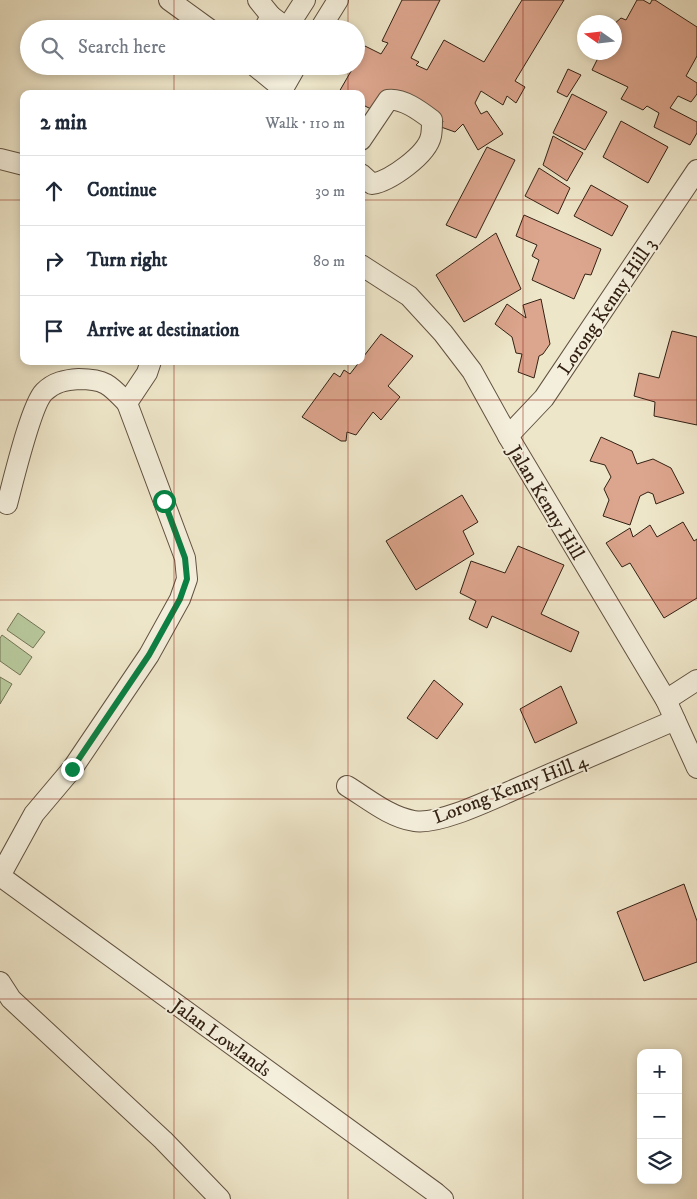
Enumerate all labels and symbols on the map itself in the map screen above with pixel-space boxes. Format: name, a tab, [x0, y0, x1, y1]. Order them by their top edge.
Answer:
north arrow	[577, 15, 622, 60]
street label: Lorong Kenny Hill 3	[553, 234, 661, 379]
street label: Jalan Kenny Hill	[502, 440, 589, 564]
route start	[153, 490, 176, 513]
street label: Lorong Kenny Hill 4	[430, 749, 592, 829]
route end	[61, 758, 84, 781]
street label: Jalan Lowlands	[165, 993, 275, 1082]

